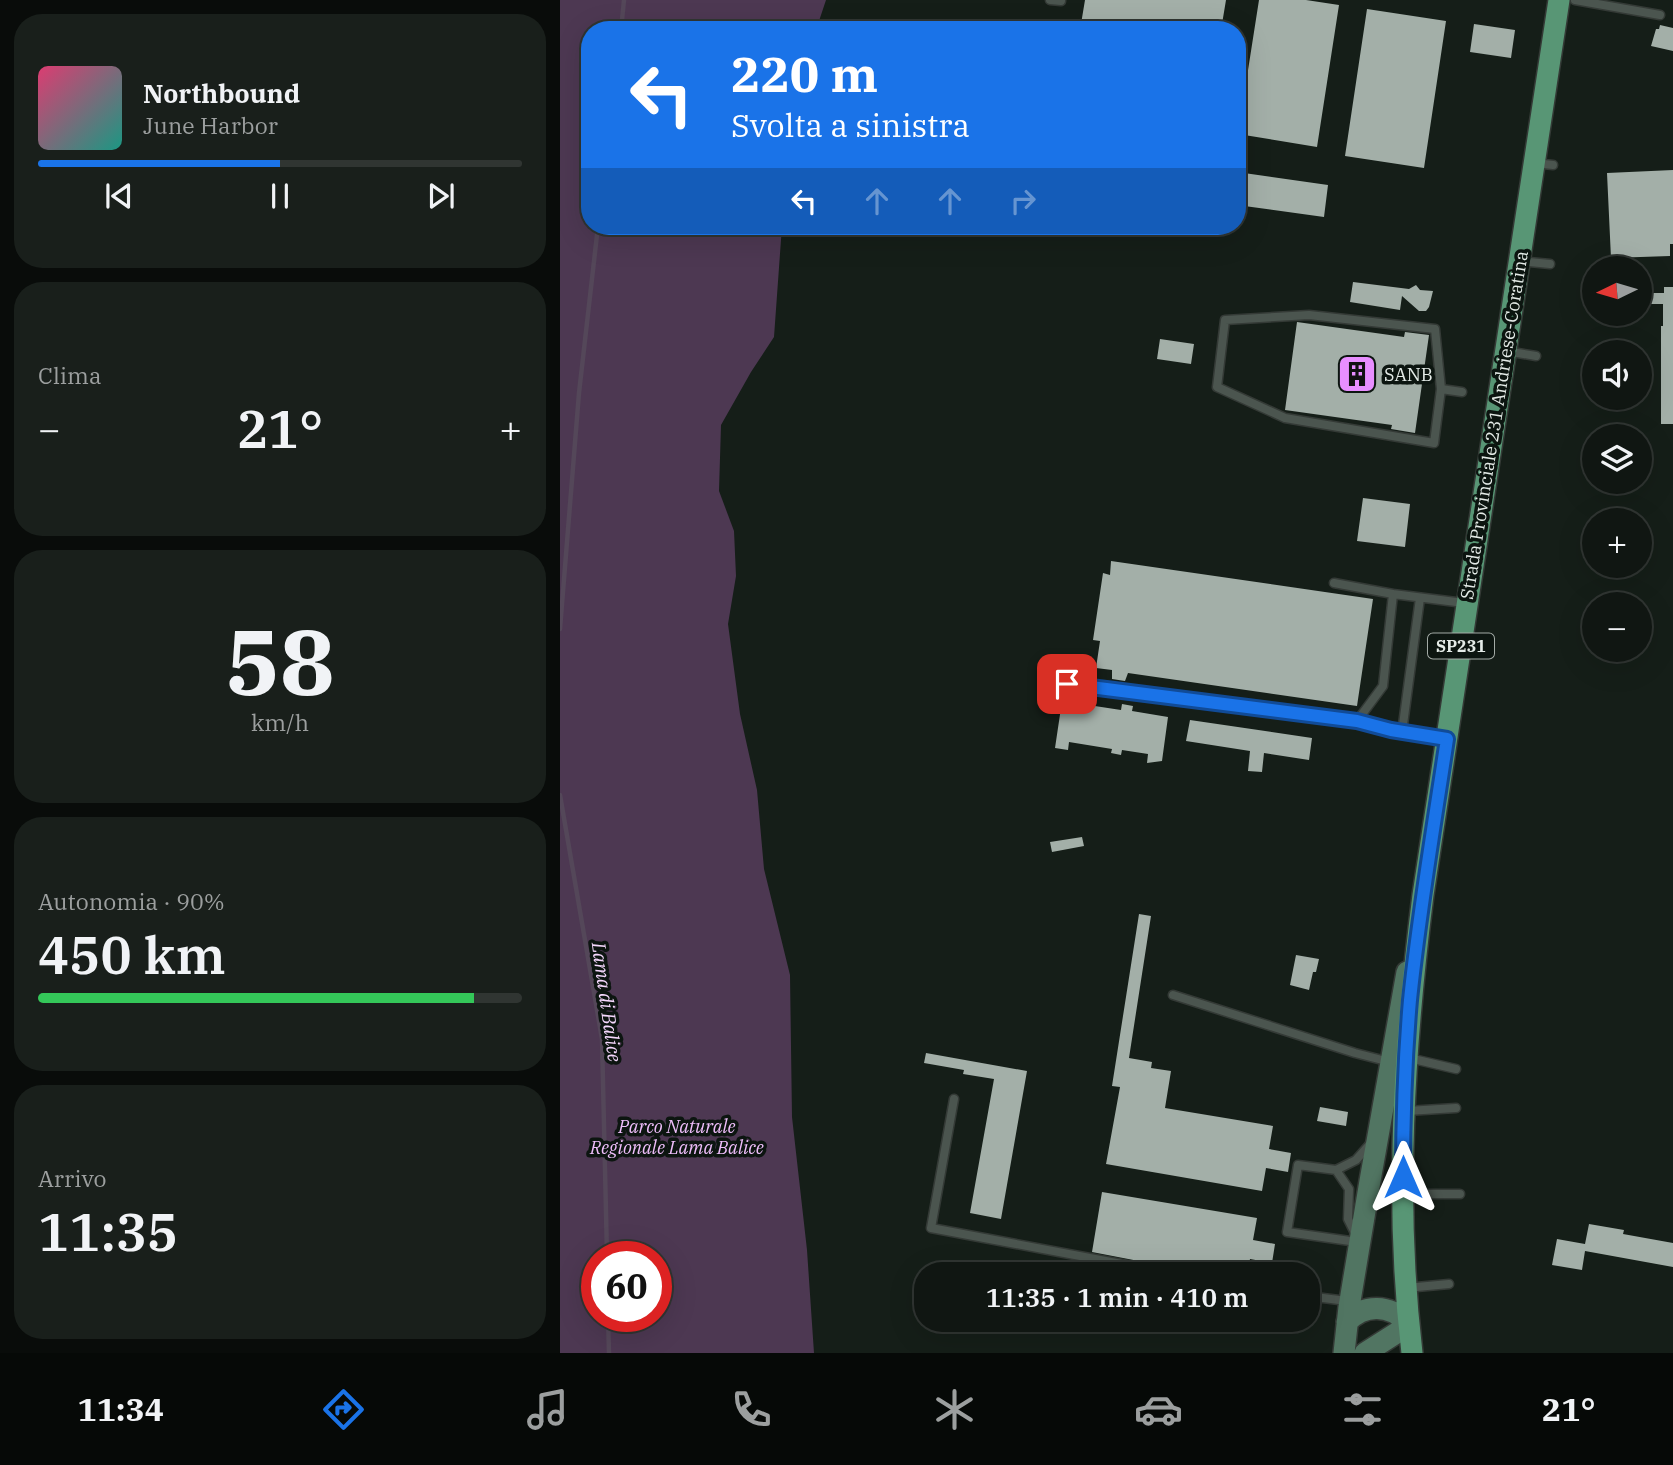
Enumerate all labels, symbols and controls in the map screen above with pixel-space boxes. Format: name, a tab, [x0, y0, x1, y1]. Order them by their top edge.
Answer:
text: 220 m	[731, 42, 878, 105]
icon: left	[616, 49, 707, 140]
text: Northbound	[143, 76, 300, 110]
text: Svolta a sinistra	[731, 104, 970, 146]
text: June Harbor	[143, 110, 278, 140]
icon: previous	[100, 177, 138, 215]
icon: pause	[261, 177, 299, 215]
icon: next	[422, 177, 460, 215]
icon: left	[785, 182, 823, 220]
icon: ahead	[858, 182, 896, 220]
icon: ahead	[931, 182, 969, 220]
icon: right	[1004, 182, 1042, 220]
street label: Strada Provinciale 231 Andriese-Coratina	[1455, 249, 1533, 601]
north arrow	[1582, 256, 1652, 326]
map controls	[1582, 256, 1652, 662]
button: sound	[1582, 340, 1652, 410]
building icon: SANB	[1336, 353, 1378, 395]
text: Clima	[38, 360, 102, 390]
place label: SANB	[1384, 363, 1433, 386]
text: 21°	[237, 395, 323, 462]
text: −	[38, 404, 61, 453]
text: +	[499, 404, 522, 453]
button: layers	[1582, 424, 1652, 494]
button: +	[1582, 508, 1652, 578]
button: −	[1582, 592, 1652, 662]
text: 58	[225, 602, 335, 720]
road number: SP231	[1428, 634, 1494, 659]
pin	[1037, 654, 1097, 714]
icon: arrive	[1048, 665, 1086, 703]
text: km/h	[251, 707, 309, 737]
text: Autonomia · 90%	[38, 886, 225, 916]
text: 450 km	[38, 921, 226, 988]
water label: Lama di Balice	[587, 940, 627, 1064]
park label: Parco Naturale Regionale Lama Balice	[589, 1115, 764, 1159]
position arrow	[1366, 1140, 1440, 1214]
text: Arrivo	[38, 1163, 106, 1193]
text: 11:35	[38, 1198, 178, 1265]
speed limit sign: 60	[581, 1241, 672, 1332]
text: 11:35 · 1 min · 410 m	[986, 1280, 1248, 1314]
icon: directions	[319, 1385, 368, 1434]
icon: music	[523, 1385, 572, 1434]
icon: phone	[727, 1385, 776, 1434]
icon: climate	[930, 1385, 979, 1434]
icon: car	[1134, 1385, 1183, 1434]
icon: filters	[1338, 1385, 1387, 1434]
text: 11:34	[77, 1388, 164, 1430]
text: 21°	[1542, 1388, 1596, 1430]

